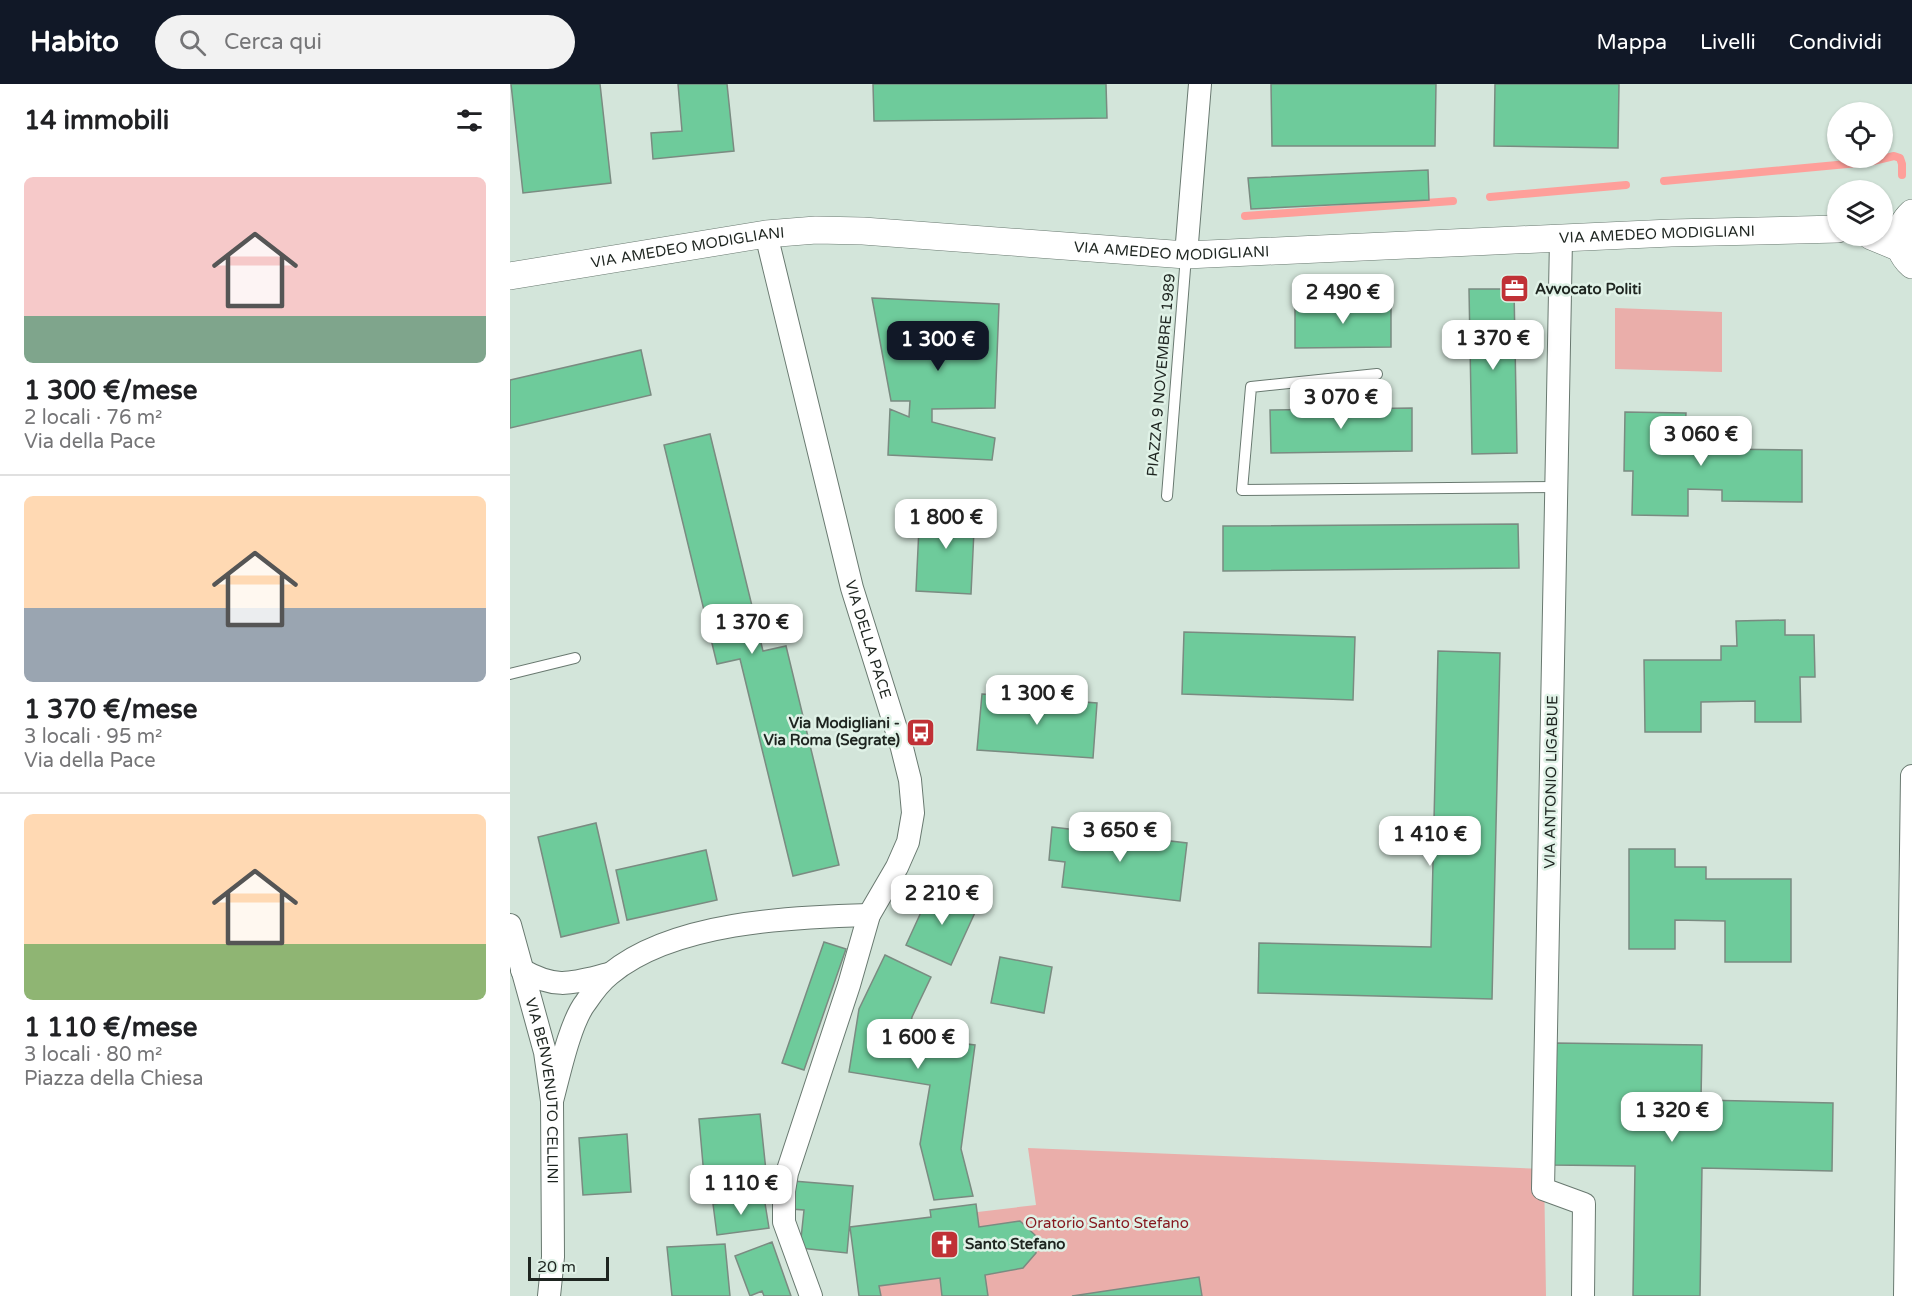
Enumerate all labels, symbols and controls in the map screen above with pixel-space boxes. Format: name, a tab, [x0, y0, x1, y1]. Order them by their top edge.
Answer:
search box	[155, 15, 575, 69]
text: Habito	[30, 25, 119, 59]
icon: search	[176, 26, 209, 59]
text: Cerca qui	[224, 29, 322, 55]
text: Mappa	[1597, 30, 1667, 55]
text: Livelli	[1700, 30, 1756, 55]
text: Condividi	[1789, 30, 1882, 55]
map controls	[1827, 102, 1893, 246]
button: locate	[1827, 102, 1893, 168]
icon: filters	[453, 104, 486, 137]
text: 14 immobili	[24, 105, 169, 136]
button: layers	[1827, 180, 1893, 246]
icon: home	[201, 216, 309, 324]
street label: VIA AMEDEO MODIGLIANI	[1559, 222, 1755, 247]
street label: VIA AMEDEO MODIGLIANI	[589, 224, 785, 272]
street label: VIA AMEDEO MODIGLIANI	[1073, 238, 1270, 264]
street label: PIAZZA 9 NOVEMBRE 1989	[1143, 273, 1179, 477]
office icon: Avvocato Politi	[1498, 273, 1530, 305]
pin: 2 490 €	[1288, 274, 1398, 325]
place label: Avvocato Politi	[1535, 280, 1641, 298]
text: 2 490 €	[1306, 281, 1380, 305]
pin: 1 370 €	[1438, 320, 1548, 371]
pin: 1 300 €	[883, 321, 993, 372]
text: 1 370 €	[1456, 327, 1530, 351]
text: 1 300 €	[901, 328, 975, 352]
text: 1 300 €/mese	[24, 375, 197, 406]
pin: 3 070 €	[1286, 379, 1396, 430]
text: 3 070 €	[1304, 386, 1378, 410]
text: 2 locali · 76 m²	[24, 406, 162, 430]
pin: 3 060 €	[1646, 416, 1756, 467]
text: 3 060 €	[1664, 423, 1738, 447]
text: Via della Pace	[24, 430, 156, 454]
pin: 1 800 €	[891, 499, 1001, 550]
text: 1 800 €	[909, 506, 983, 530]
icon: home	[201, 535, 309, 643]
street label: VIA DELLA PACE	[841, 578, 895, 701]
pin: 1 370 €	[697, 604, 807, 655]
text: 1 370 €	[715, 611, 789, 635]
pin: 1 300 €	[982, 675, 1092, 726]
text: 1 300 €	[1000, 682, 1074, 706]
text: 1 370 €/mese	[24, 694, 197, 725]
street label: VIA ANTONIO LIGABUE	[1540, 695, 1562, 869]
place label: Via Modigliani - Via Roma (Segrate)	[763, 714, 900, 750]
bus stop icon: Via Modigliani - Via Roma (Segrate)	[905, 716, 937, 748]
text: 3 locali · 95 m²	[24, 725, 162, 749]
text: Via della Pace	[24, 749, 156, 773]
pin: 3 650 €	[1065, 812, 1175, 863]
pin: 1 410 €	[1375, 816, 1485, 867]
text: 3 650 €	[1083, 819, 1157, 843]
text: 1 410 €	[1393, 823, 1467, 847]
icon: home	[201, 853, 309, 961]
pin: 2 210 €	[887, 875, 997, 926]
text: 2 210 €	[905, 882, 979, 906]
street label: VIA BENVENUTO CELLINI	[522, 996, 562, 1184]
text: 1 110 €/mese	[24, 1012, 197, 1043]
pin: 1 600 €	[863, 1019, 973, 1070]
text: 1 600 €	[881, 1026, 955, 1050]
text: 3 locali · 80 m²	[24, 1043, 162, 1067]
text: Piazza della Chiesa	[24, 1067, 203, 1091]
pin: 1 320 €	[1617, 1092, 1727, 1143]
text: 1 320 €	[1635, 1099, 1709, 1123]
pin: 1 110 €	[686, 1165, 796, 1216]
text: 1 110 €	[704, 1172, 778, 1196]
park label: Oratorio Santo Stefano	[1025, 1214, 1189, 1232]
church icon: Santo Stefano	[928, 1228, 960, 1260]
place label: Santo Stefano	[965, 1235, 1065, 1253]
scale bar	[528, 1254, 609, 1282]
text: 20 m	[537, 1257, 576, 1277]

